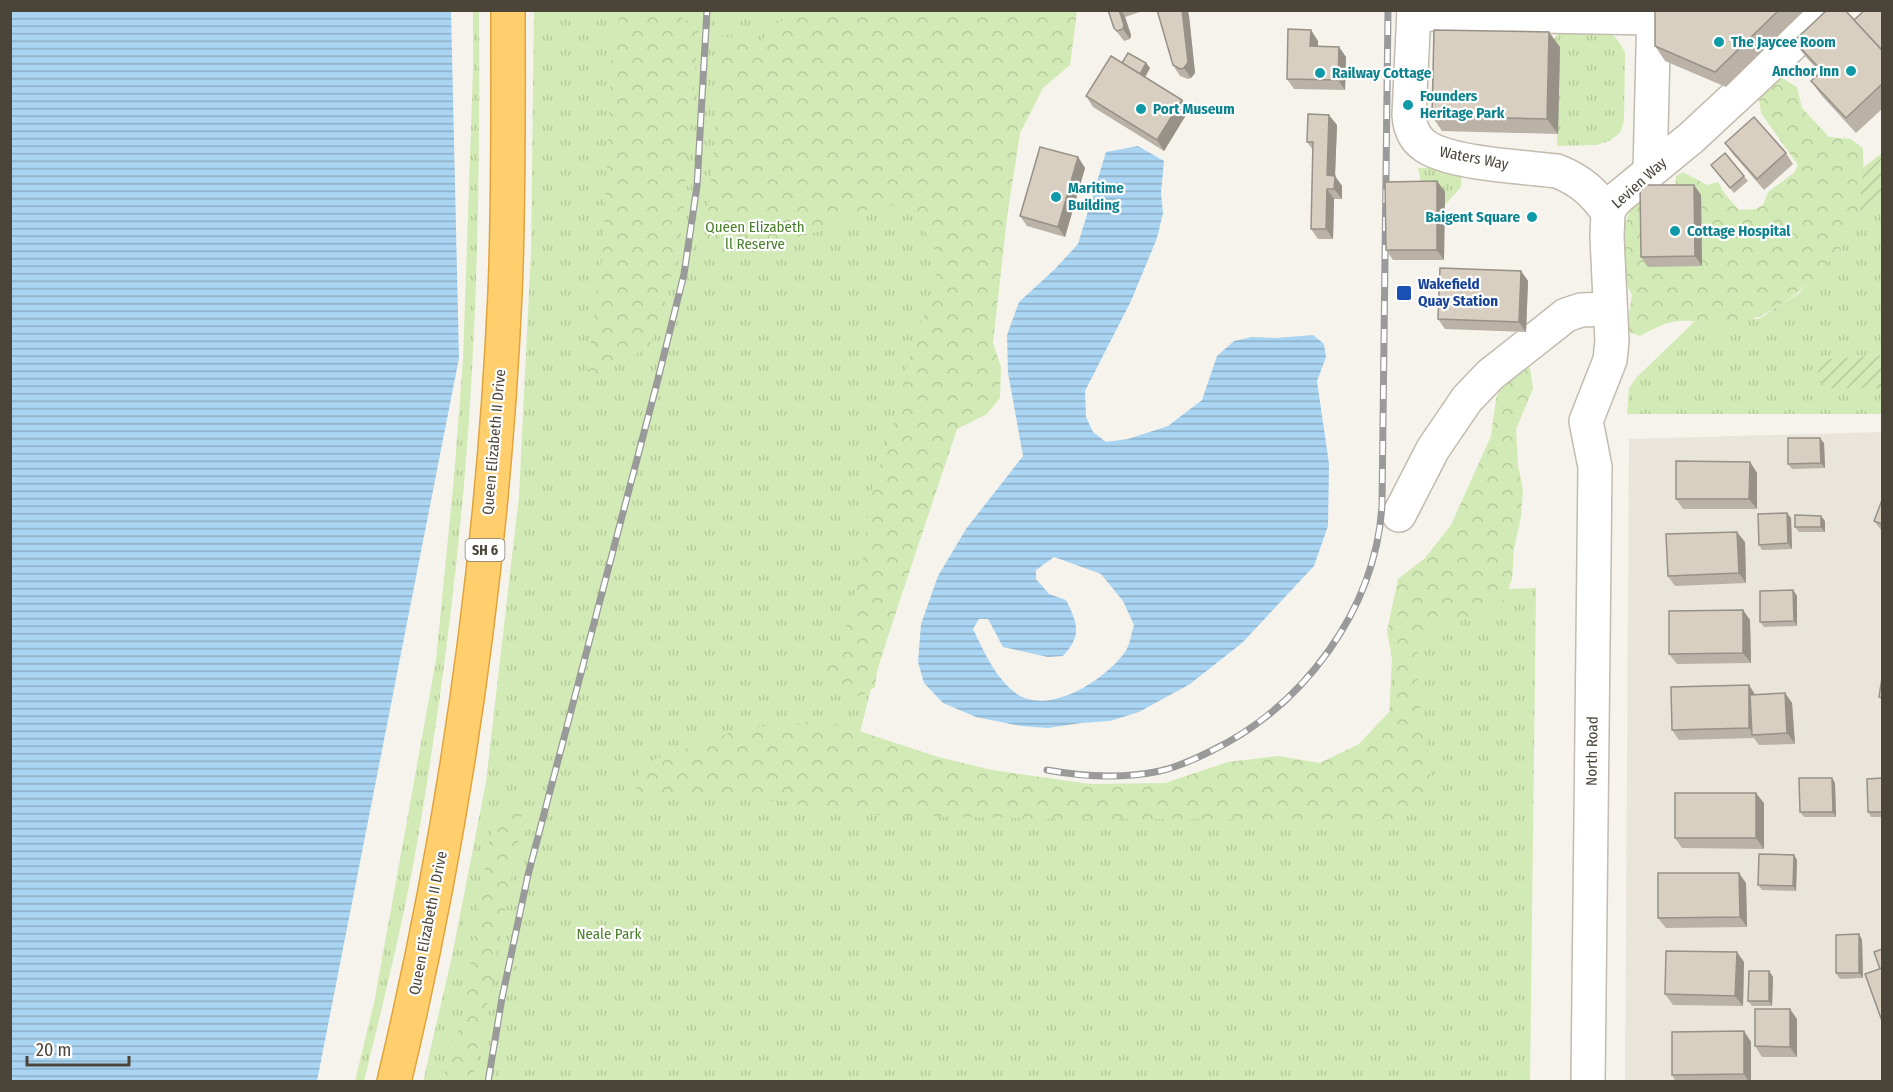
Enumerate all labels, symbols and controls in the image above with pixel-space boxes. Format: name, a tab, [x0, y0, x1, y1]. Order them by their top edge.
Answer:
place label: The Jaycee Room	[1731, 33, 1836, 51]
marker: The Jaycee Room	[1712, 35, 1726, 49]
place label: Anchor Inn	[1771, 62, 1839, 80]
place label: Railway Cottage	[1332, 64, 1432, 82]
marker: Anchor Inn	[1844, 64, 1858, 78]
marker: Railway Cottage	[1313, 66, 1327, 80]
place label: Founders Heritage Park	[1420, 87, 1505, 122]
marker: Founders Heritage Park	[1401, 98, 1415, 112]
place label: Port Museum	[1153, 100, 1235, 118]
marker: Port Museum	[1134, 102, 1148, 116]
street label: Waters Way	[1438, 143, 1510, 174]
street label: Levien Way	[1608, 154, 1670, 212]
place label: Maritime Building	[1068, 179, 1124, 214]
marker: Maritime Building	[1049, 190, 1063, 204]
place label: Baigent Square	[1425, 208, 1520, 226]
marker: Baigent Square	[1525, 210, 1539, 224]
park label: Queen Elizabeth ll Reserve	[705, 218, 805, 253]
place label: Cottage Hospital	[1687, 222, 1791, 240]
marker: Cottage Hospital	[1668, 224, 1682, 238]
place label: Wakefield Quay Station	[1418, 275, 1498, 310]
marker: Wakefield Quay Station	[1395, 284, 1413, 302]
street label: Queen Elizabeth II Drive	[479, 368, 509, 516]
road number: SH 6	[466, 539, 504, 561]
street label: North Road	[1582, 716, 1602, 786]
street label: Queen Elizabeth II Drive	[405, 850, 451, 996]
park label: Neale Park	[576, 925, 642, 943]
scale bar	[27, 1029, 129, 1067]
text: 20 m	[36, 1039, 71, 1061]

